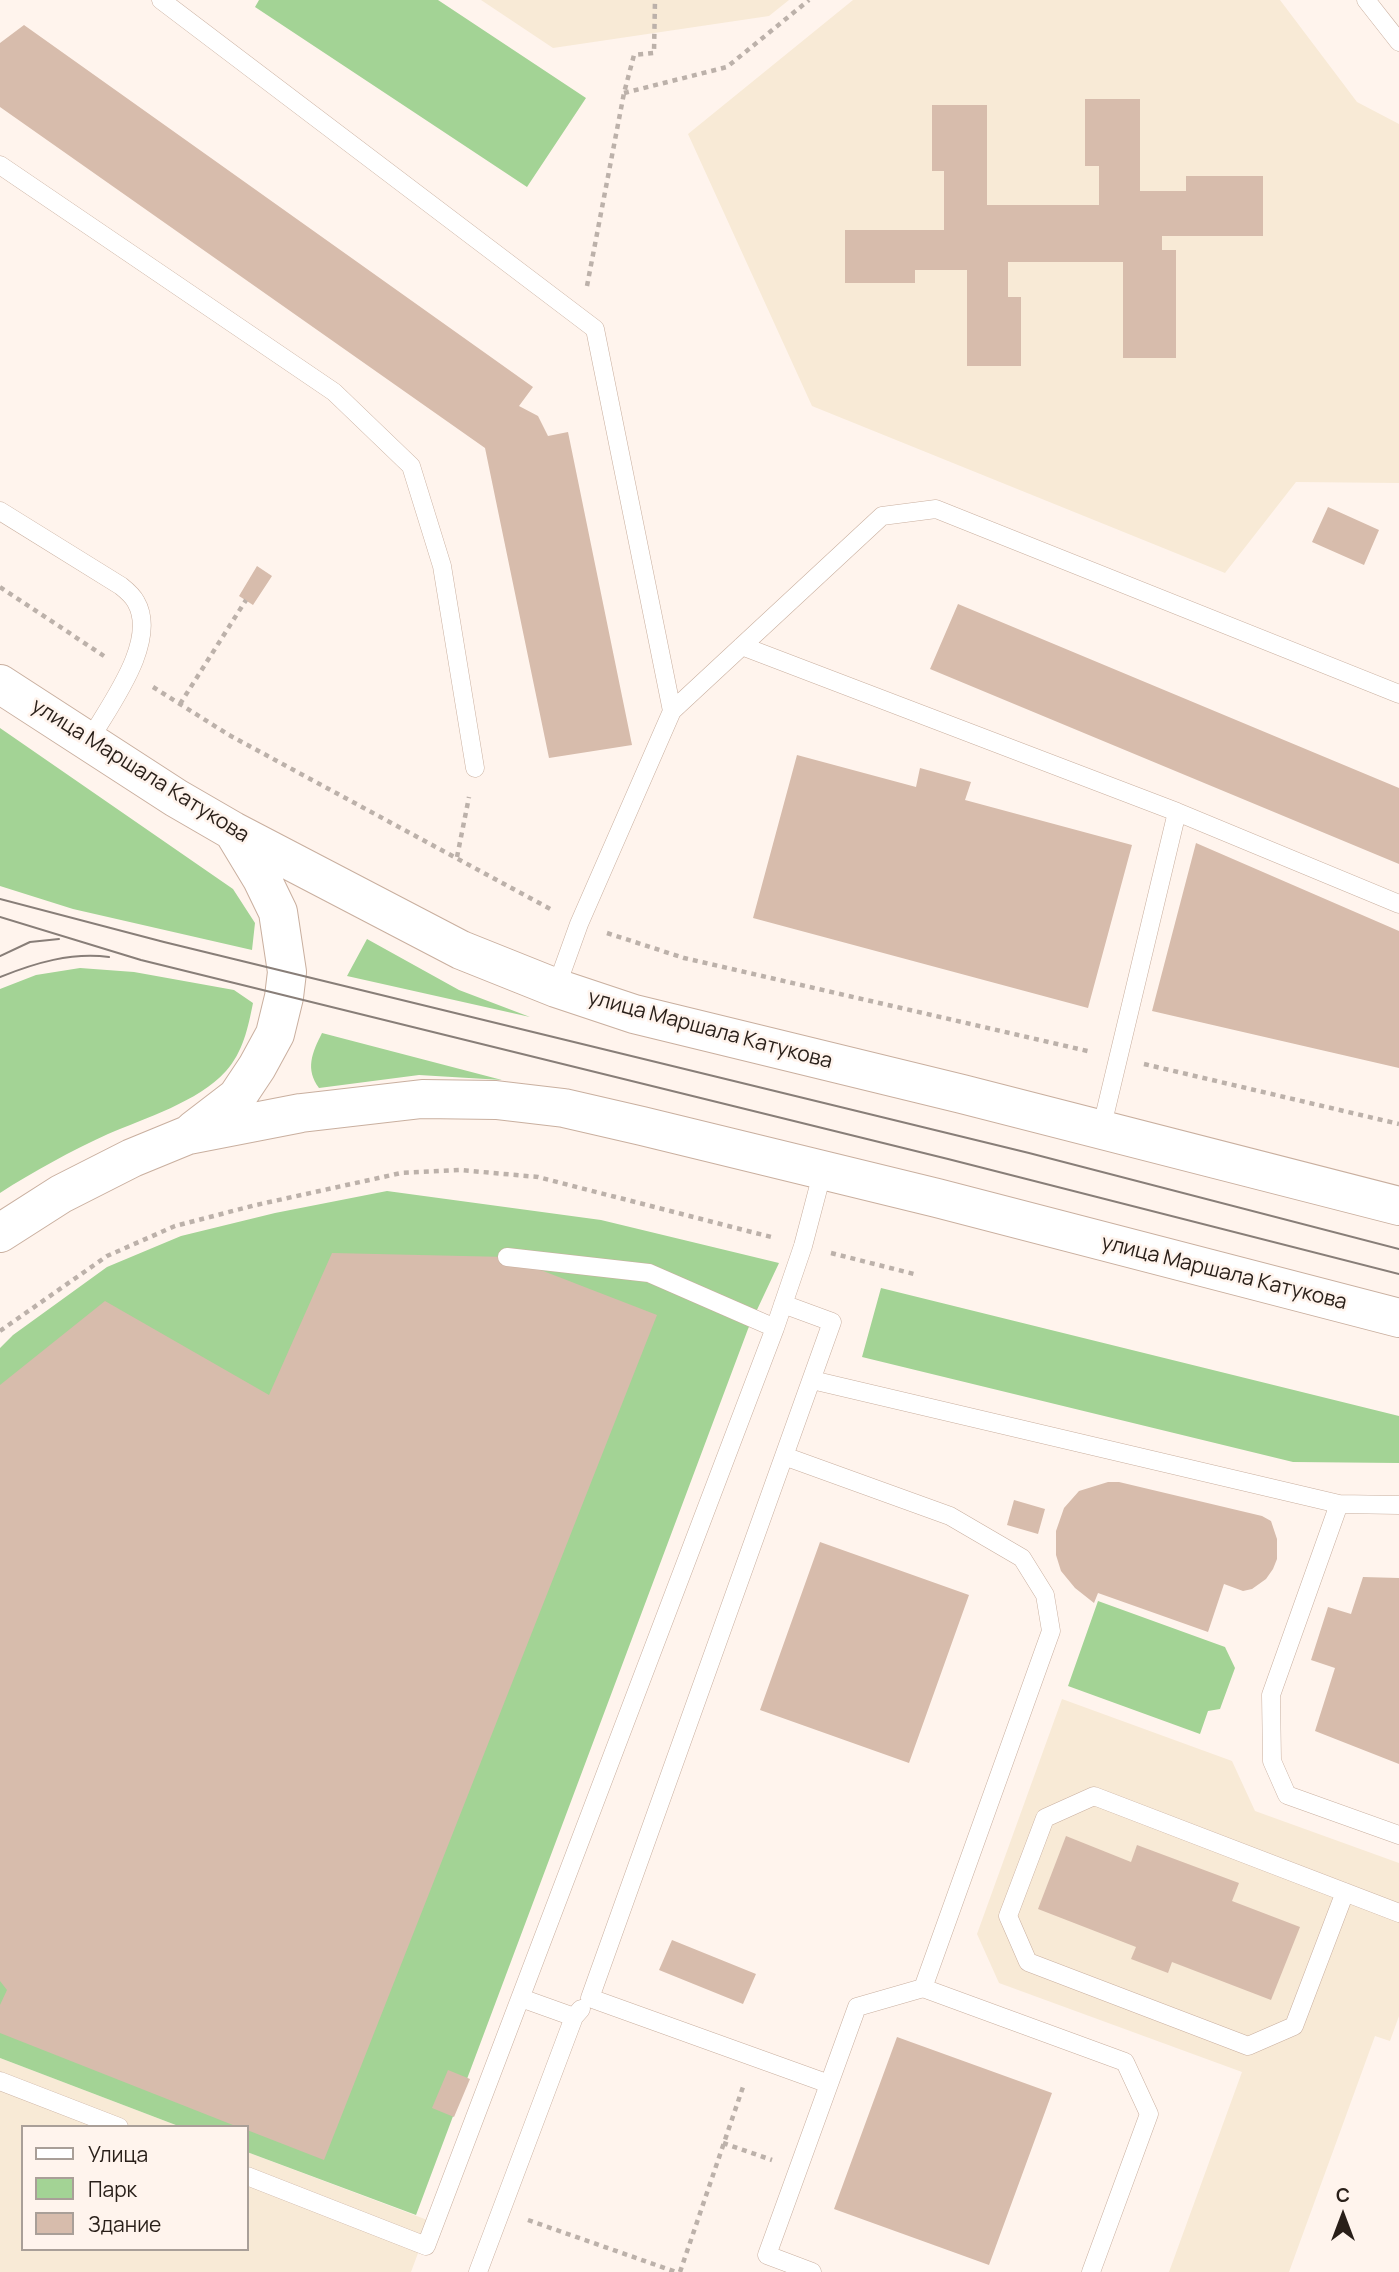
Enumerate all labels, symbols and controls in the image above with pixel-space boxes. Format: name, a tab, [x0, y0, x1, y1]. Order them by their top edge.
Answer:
street label: улица Маршала Катукова	[26, 694, 254, 848]
street label: улица Маршала Катукова	[585, 985, 835, 1075]
street label: улица Маршала Катукова	[1099, 1230, 1349, 1316]
legend	[21, 2125, 248, 2251]
text: Улица	[88, 2140, 148, 2168]
text: Парк	[88, 2175, 137, 2203]
north arrow	[1308, 2181, 1378, 2251]
text: С	[1336, 2182, 1350, 2208]
text: Здание	[88, 2210, 161, 2238]

